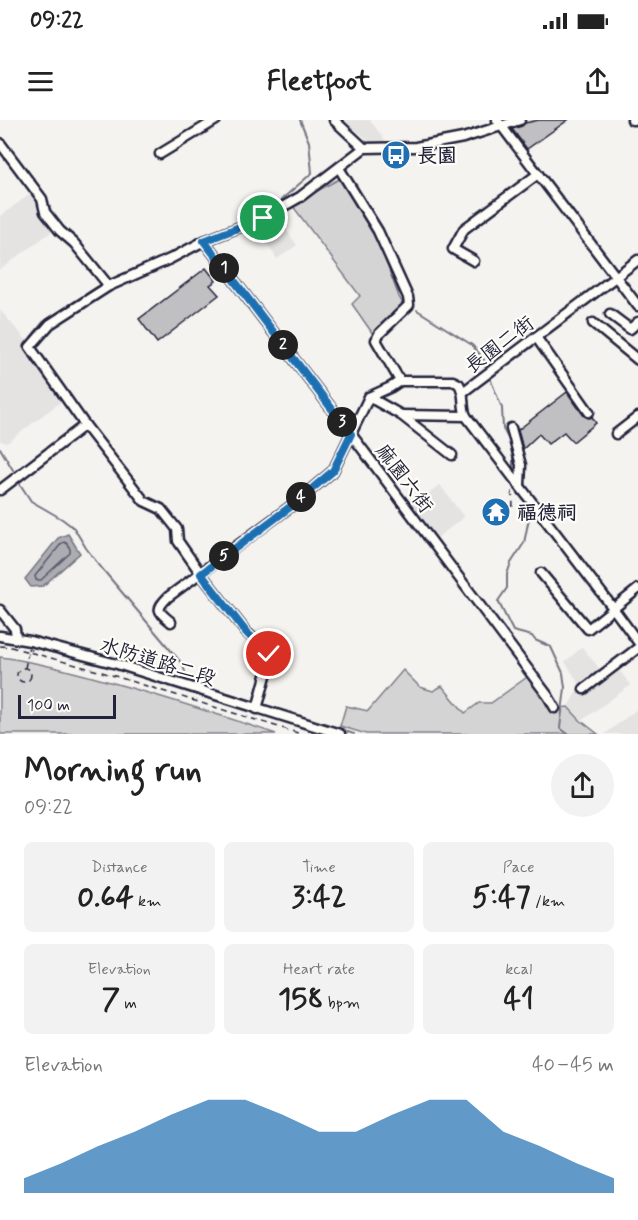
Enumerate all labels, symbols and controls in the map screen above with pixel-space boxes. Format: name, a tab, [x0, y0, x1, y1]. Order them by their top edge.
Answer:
text: 09:22	[30, 7, 84, 35]
text: Fleetfoot	[267, 64, 371, 99]
icon: menu	[24, 65, 57, 98]
icon: share	[581, 65, 614, 98]
bus stop icon: 長園	[380, 139, 412, 171]
place label: 長園	[417, 143, 457, 170]
pin	[237, 192, 288, 243]
icon: arrive	[246, 201, 279, 234]
pin: 1	[209, 253, 239, 283]
text: 1	[220, 257, 228, 278]
street label: 長園二街	[460, 310, 540, 380]
pin: 2	[268, 330, 298, 360]
text: 2	[279, 334, 287, 355]
pin: 3	[327, 407, 357, 437]
text: 3	[338, 411, 346, 432]
street label: 麻園六街	[369, 439, 439, 519]
pin: 4	[286, 482, 316, 512]
text: 4	[296, 486, 306, 507]
temple icon: 福德祠	[480, 496, 512, 528]
place label: 福德祠	[517, 500, 577, 527]
pin: 5	[209, 541, 239, 571]
text: 5	[219, 545, 229, 566]
pin	[243, 628, 294, 679]
street label: 水防道路二段	[96, 632, 219, 693]
icon: check	[252, 637, 285, 670]
scale bar	[18, 692, 116, 720]
text: 100 m	[27, 695, 70, 716]
text: Morning run	[24, 749, 202, 793]
button: share	[551, 754, 614, 817]
text: 09:22	[24, 794, 73, 821]
text: Distance	[91, 857, 147, 878]
text: Time	[302, 857, 336, 878]
text: Pace	[503, 857, 535, 878]
text: 0.64	[77, 878, 134, 917]
text: 3:42	[292, 878, 346, 917]
text: 5:47	[472, 878, 531, 917]
text: km	[134, 891, 161, 912]
text: /km	[531, 891, 565, 912]
text: Elevation	[88, 959, 151, 980]
text: Heart rate	[283, 959, 355, 980]
text: kcal	[505, 959, 532, 980]
text: 7	[102, 980, 120, 1019]
text: 158	[278, 980, 324, 1019]
text: 41	[503, 980, 534, 1019]
text: m	[120, 993, 137, 1014]
text: bpm	[324, 993, 360, 1014]
text: Elevation	[24, 1052, 103, 1079]
text: 40–45 m	[532, 1052, 614, 1079]

